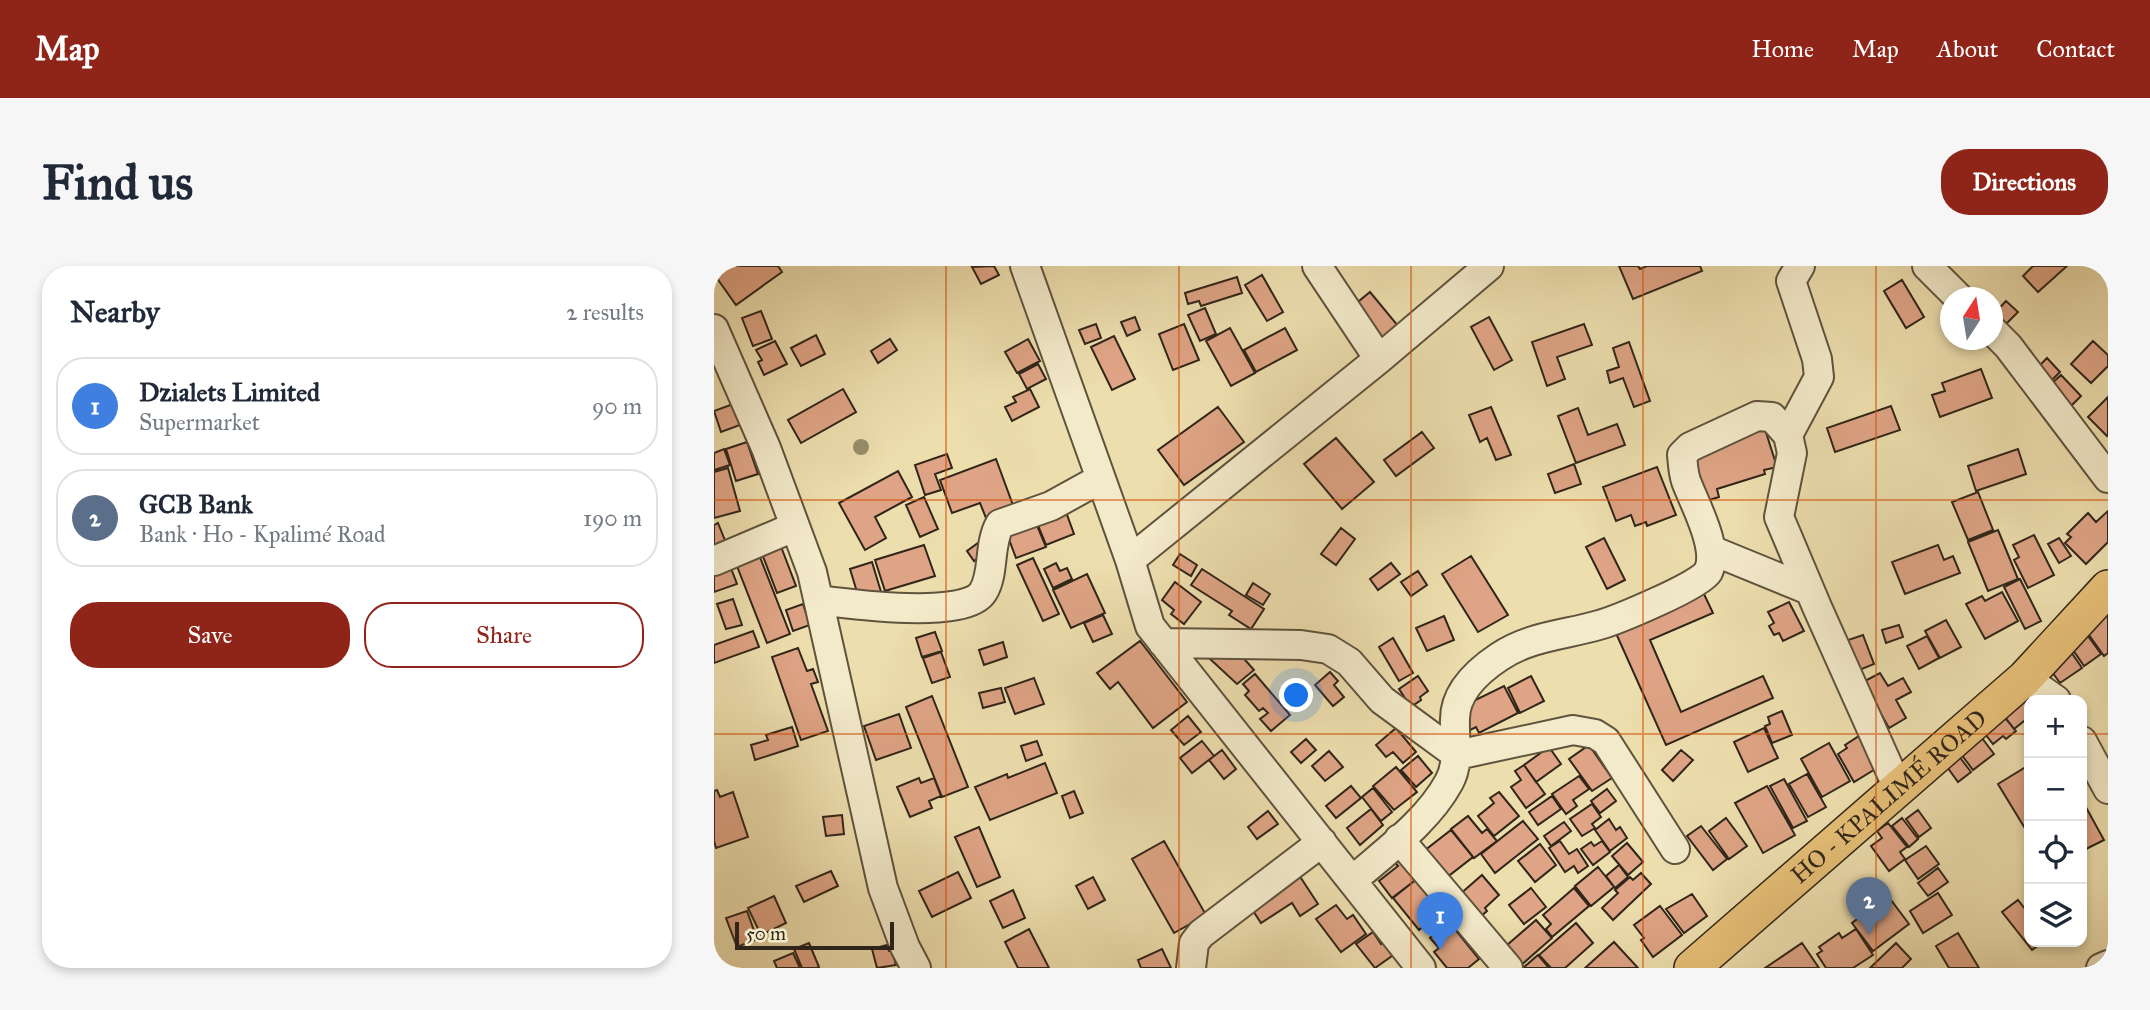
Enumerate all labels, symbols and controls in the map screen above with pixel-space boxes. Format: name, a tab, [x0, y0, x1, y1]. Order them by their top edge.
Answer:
text: Map	[35, 29, 99, 69]
text: Home	[1751, 34, 1814, 64]
text: Map	[1852, 34, 1899, 64]
text: About	[1937, 34, 1998, 64]
text: Contact	[2036, 34, 2115, 64]
button: Directions	[1941, 149, 2108, 215]
text: Find us	[42, 153, 193, 212]
north arrow	[1940, 287, 2003, 350]
text: Nearby	[70, 294, 160, 330]
text: 2 results	[566, 298, 644, 326]
text: Dzialets Limited	[139, 376, 320, 408]
text: 1	[90, 392, 100, 420]
text: 90 m	[592, 392, 642, 420]
text: Supermarket	[139, 408, 260, 436]
text: GCB Bank	[139, 488, 253, 520]
text: 2	[89, 504, 101, 532]
text: 190 m	[583, 504, 642, 532]
text: Bank · Ho - Kpalimé Road	[139, 520, 385, 548]
button: Save	[70, 602, 350, 668]
button: Share	[364, 602, 644, 668]
your location	[1279, 678, 1313, 712]
map controls	[2024, 695, 2087, 947]
button: +	[2024, 695, 2087, 758]
street label: HO - KPALIMÉ ROAD	[1785, 703, 1993, 890]
button: −	[2024, 758, 2087, 821]
button: locate	[2024, 821, 2087, 884]
pin: 2	[1846, 877, 1892, 935]
button: layers	[2024, 884, 2087, 947]
pin: 1	[1417, 892, 1463, 950]
scale bar	[735, 919, 894, 951]
text: 50 m	[746, 922, 786, 945]

